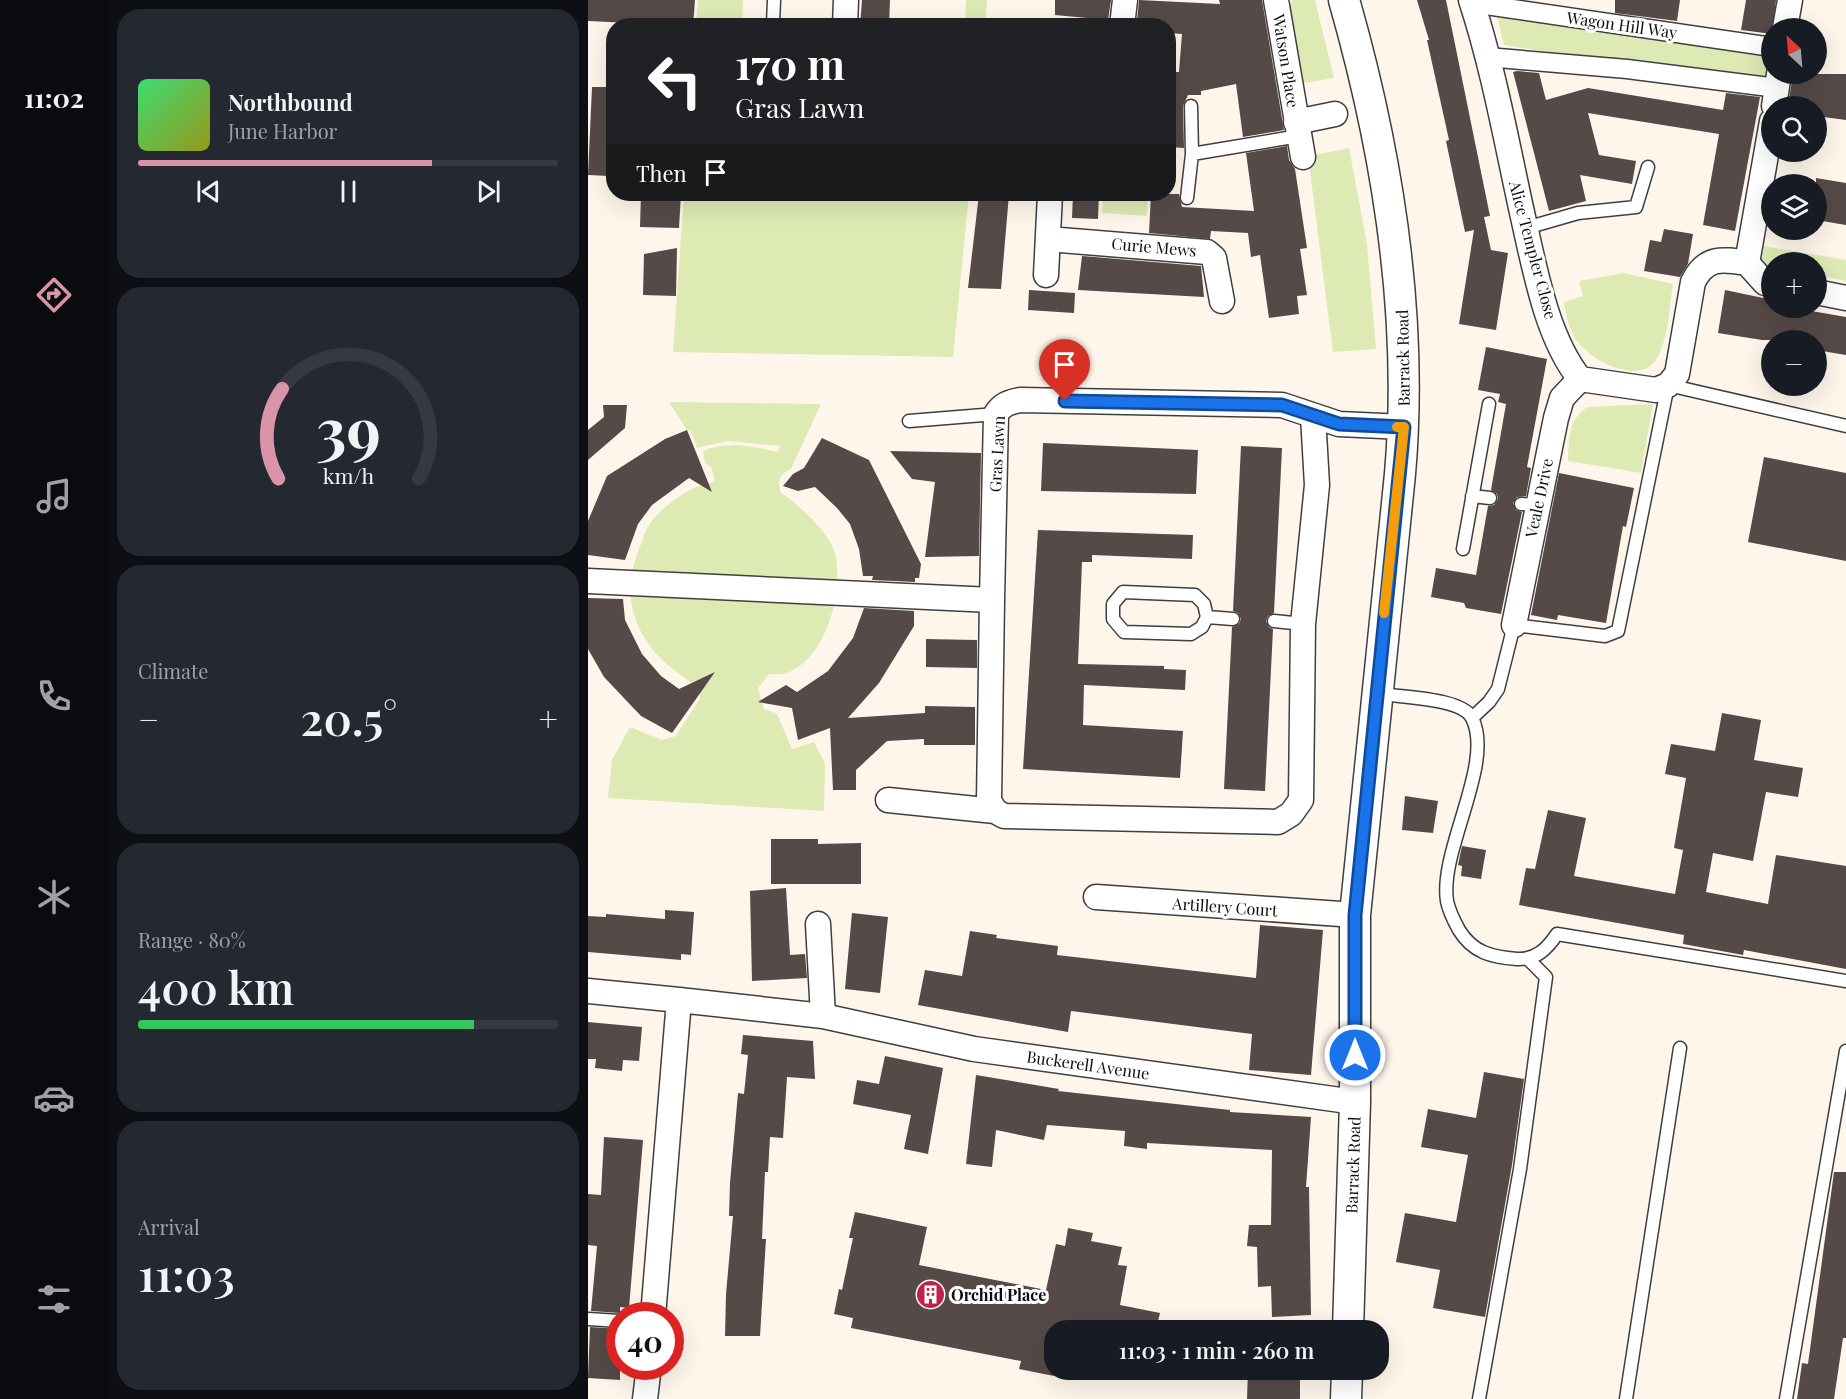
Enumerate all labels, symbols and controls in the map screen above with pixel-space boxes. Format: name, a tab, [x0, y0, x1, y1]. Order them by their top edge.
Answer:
street label: Wagon Hill Way	[1565, 6, 1679, 43]
street label: Watson Place	[1269, 12, 1304, 109]
north arrow	[1761, 18, 1827, 84]
map controls	[1761, 18, 1827, 396]
text: 170 m	[735, 35, 845, 91]
icon: left	[636, 42, 714, 120]
text: 11:02	[24, 79, 84, 115]
text: Northbound	[228, 87, 353, 117]
text: Gras Lawn	[735, 89, 864, 125]
button: search	[1761, 96, 1827, 162]
text: June Harbor	[228, 117, 338, 144]
icon: arrive	[699, 156, 732, 189]
text: Then	[636, 158, 687, 188]
button: layers	[1761, 174, 1827, 240]
icon: previous	[192, 175, 225, 208]
icon: pause	[332, 175, 365, 208]
icon: next	[472, 175, 505, 208]
street label: Alice Templer Close	[1505, 177, 1562, 321]
street label: Curie Mews	[1111, 232, 1197, 261]
button: +	[1761, 252, 1827, 318]
icon: directions	[33, 274, 75, 316]
street label: Barrack Road	[1391, 309, 1414, 407]
button: −	[1761, 330, 1827, 396]
pin	[1039, 339, 1090, 401]
icon: arrive	[1048, 348, 1081, 381]
text: 39	[316, 385, 380, 469]
street label: Gras Lawn	[984, 415, 1009, 493]
street label: Veale Drive	[1520, 456, 1557, 541]
text: km/h	[322, 461, 374, 489]
icon: music	[33, 475, 75, 517]
text: Climate	[138, 657, 208, 684]
icon: phone	[33, 675, 75, 717]
text: 20.5°	[301, 687, 397, 747]
text: −	[138, 696, 159, 740]
text: +	[539, 696, 558, 740]
icon: climate	[33, 876, 75, 918]
street label: Artillery Court	[1171, 892, 1279, 921]
text: Range · 80%	[138, 926, 246, 953]
text: 400 km	[138, 956, 294, 1016]
position arrow	[1323, 1023, 1387, 1087]
street label: Buckerell Avenue	[1025, 1045, 1151, 1084]
icon: car	[33, 1077, 75, 1119]
street label: Barrack Road	[1340, 1116, 1365, 1214]
text: Arrival	[138, 1213, 200, 1240]
text: 11:03	[138, 1243, 235, 1303]
icon: filters	[33, 1278, 75, 1320]
building icon: Orchid Place	[914, 1279, 946, 1311]
place label: Orchid Place	[951, 1284, 1046, 1305]
speed limit sign: 40	[606, 1302, 684, 1380]
text: 11:03 · 1 min · 260 m	[1119, 1335, 1314, 1365]

